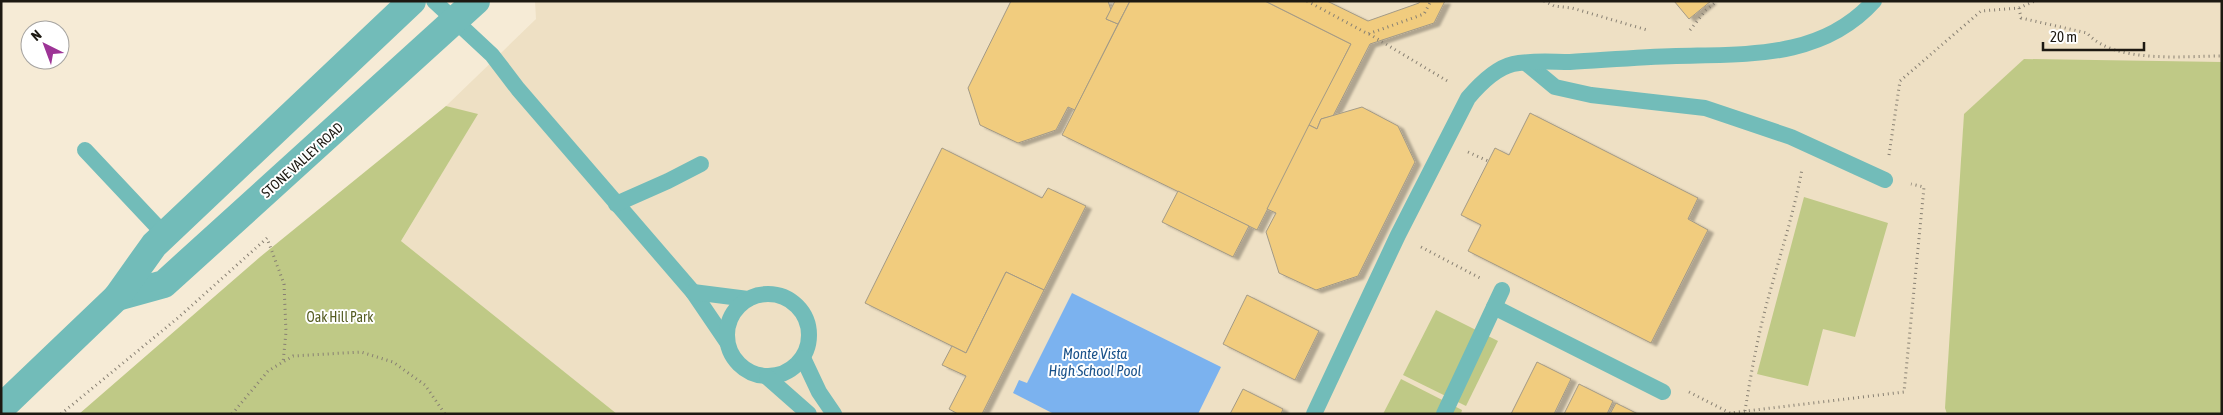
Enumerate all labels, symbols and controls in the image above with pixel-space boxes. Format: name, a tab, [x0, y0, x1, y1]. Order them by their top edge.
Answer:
north arrow	[20, 20, 70, 70]
scale bar	[2043, 20, 2144, 52]
text: N	[28, 27, 45, 44]
text: 20 m	[2050, 28, 2077, 45]
street label: STONE VALLEY ROAD	[258, 119, 346, 201]
park label: Oak Hill Park	[307, 309, 373, 325]
water label: Monte Vista High School Pool	[1048, 345, 1142, 379]

